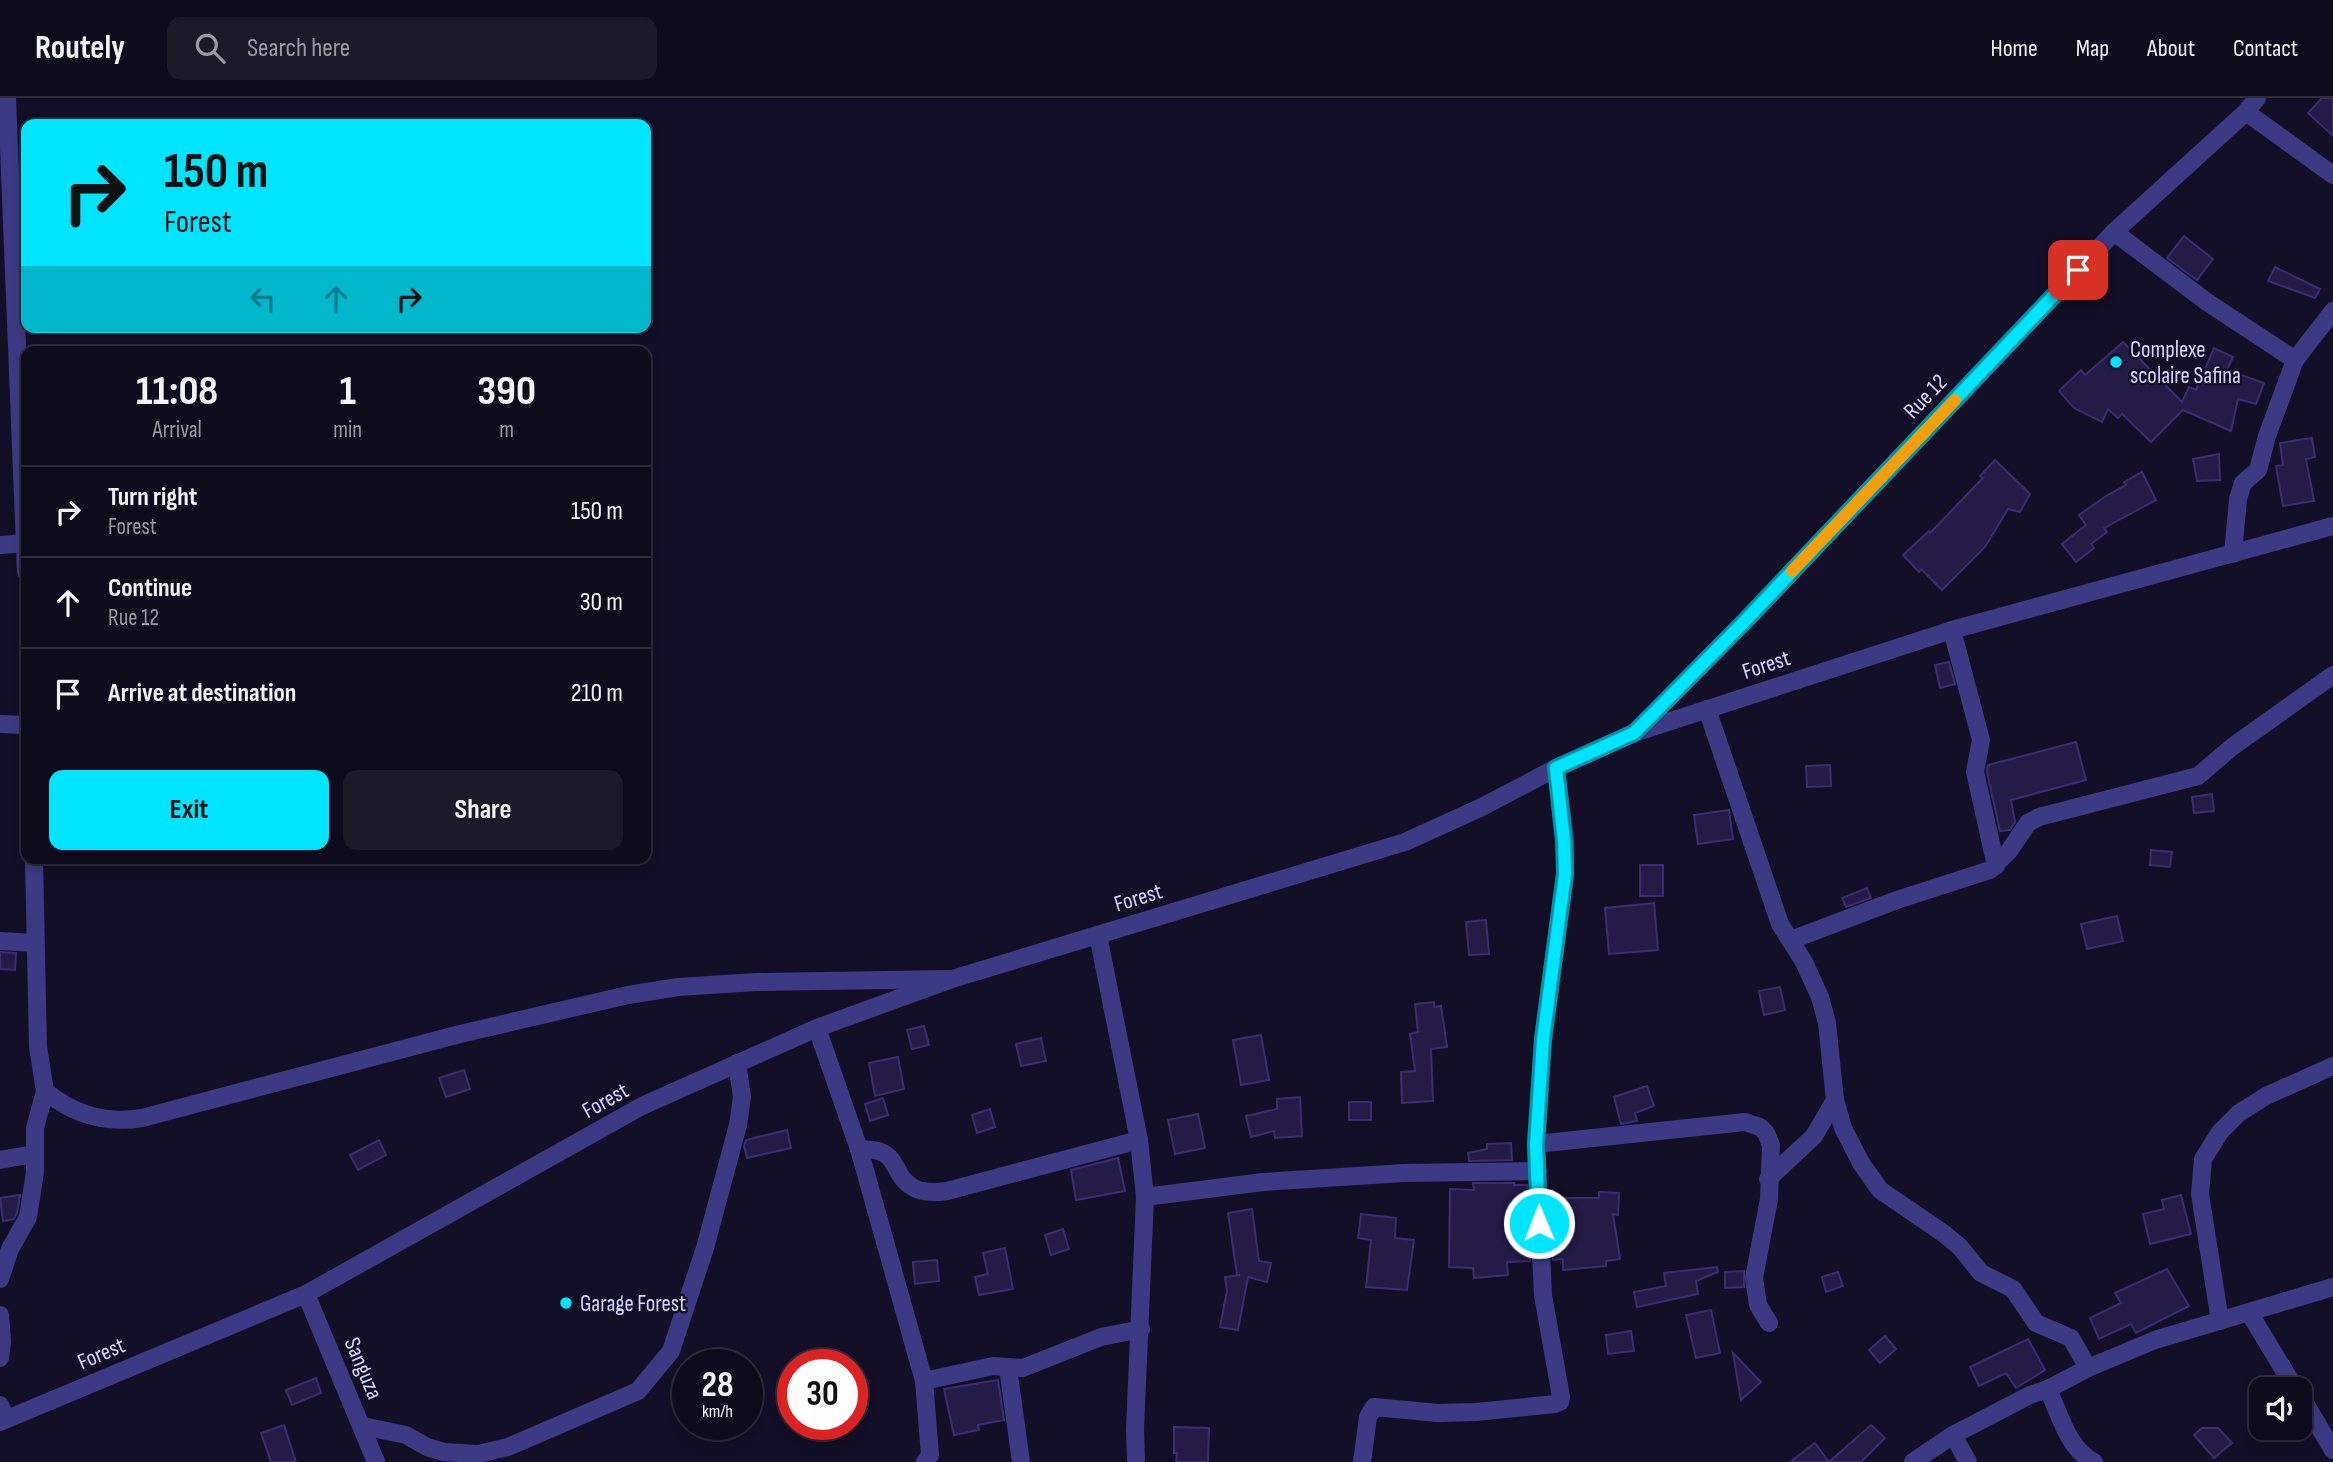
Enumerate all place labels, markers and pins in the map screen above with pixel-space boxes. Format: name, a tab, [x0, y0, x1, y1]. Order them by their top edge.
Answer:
pin	[2048, 240, 2108, 300]
place label: Complexe scolaire Safina	[2130, 336, 2241, 390]
marker: Complexe scolaire Safina	[2108, 354, 2124, 370]
place label: Garage Forest	[580, 1290, 686, 1318]
marker: Garage Forest	[558, 1295, 574, 1311]

